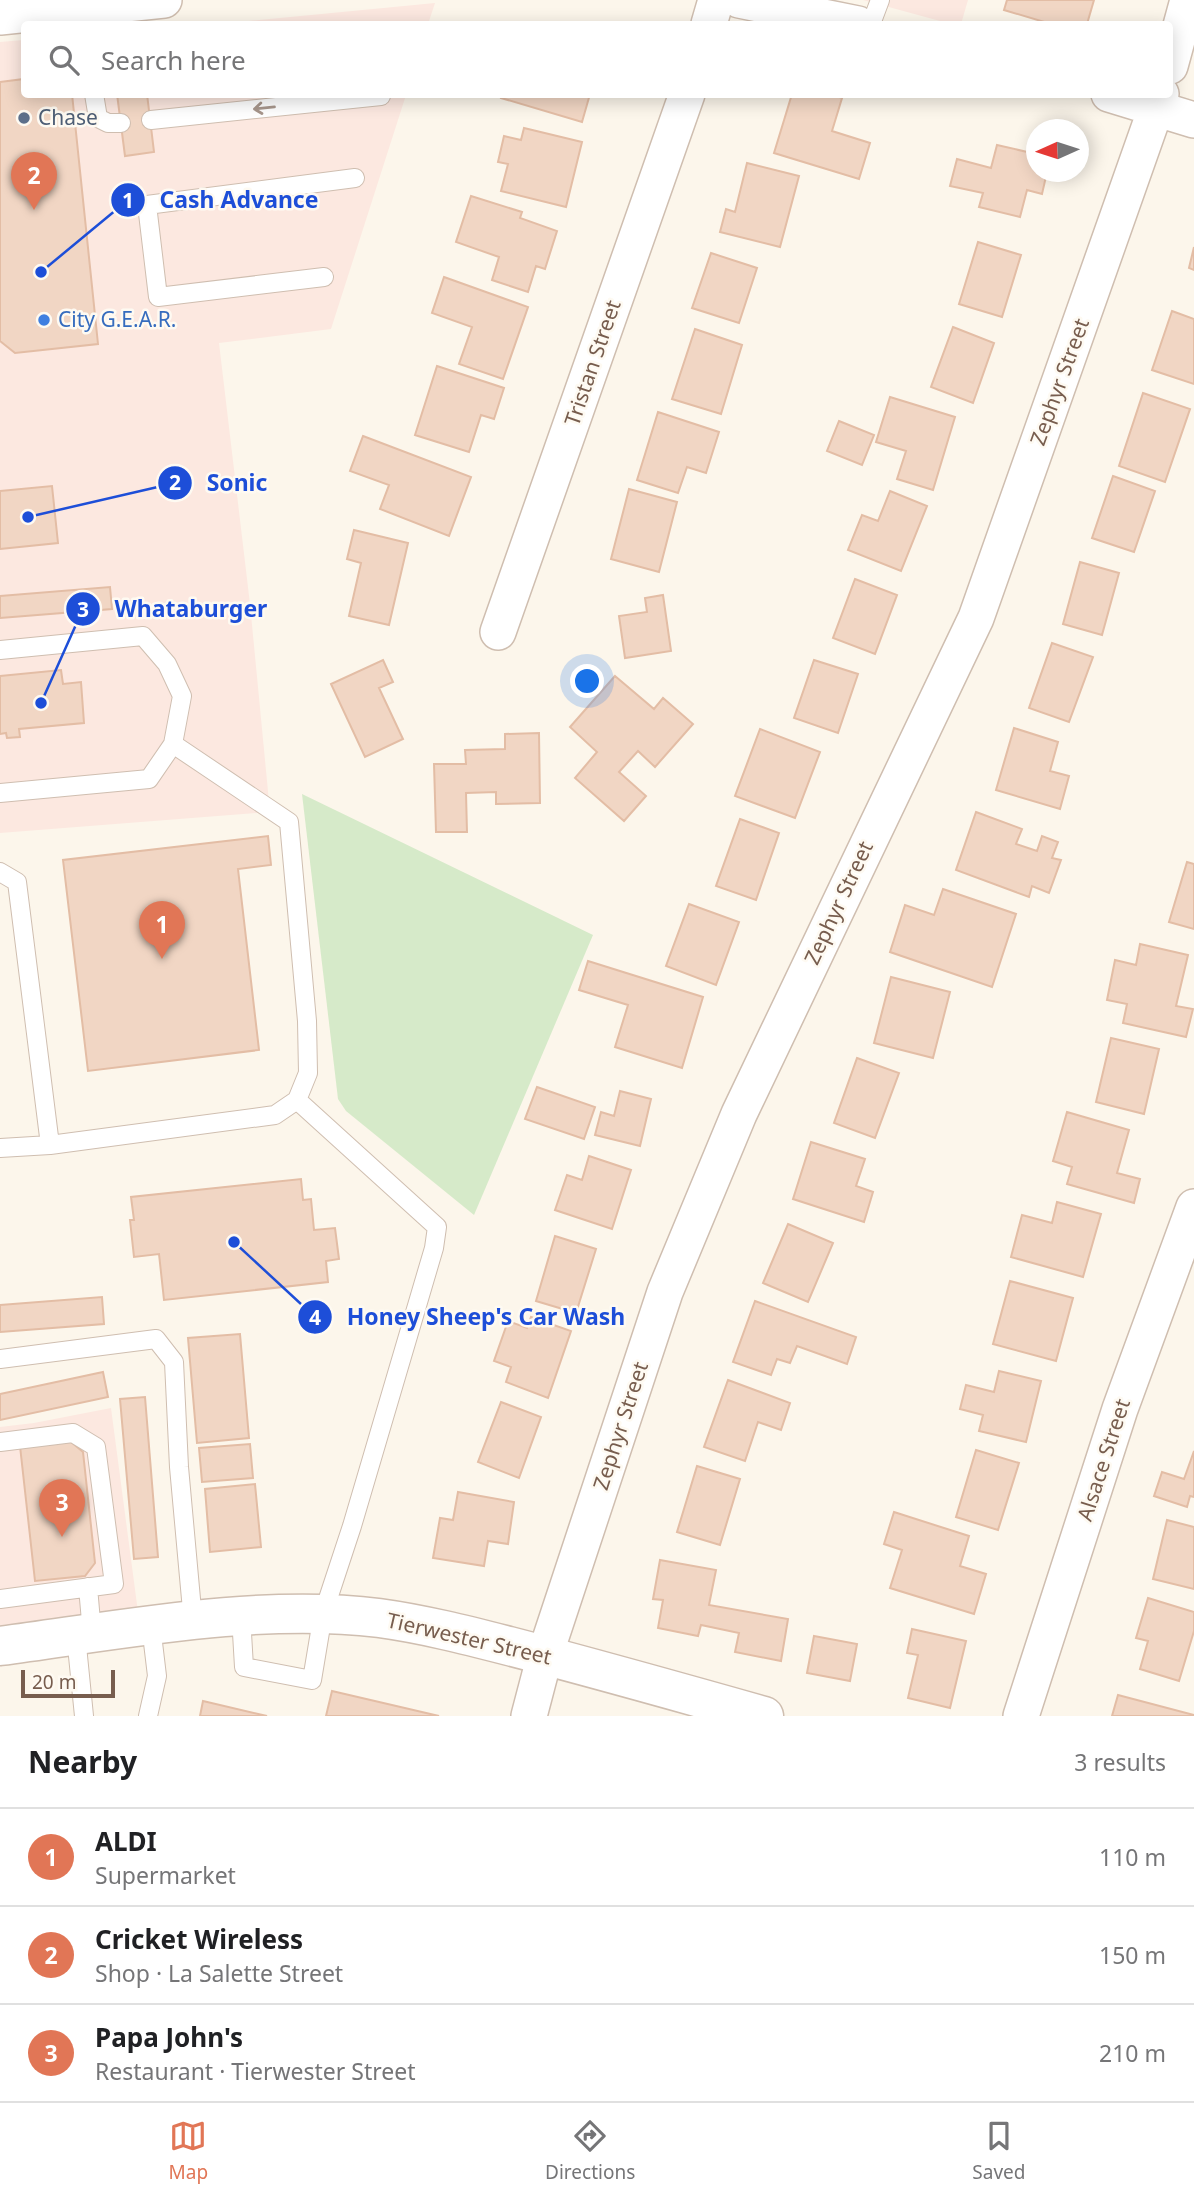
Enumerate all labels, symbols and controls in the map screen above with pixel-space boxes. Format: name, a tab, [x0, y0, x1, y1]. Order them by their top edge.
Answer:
search box	[21, 21, 1173, 98]
icon: search	[45, 41, 83, 79]
text: Search here	[101, 42, 246, 78]
one-way arrow	[253, 102, 276, 115]
place label: Chase	[38, 103, 98, 131]
marker: Chase	[16, 110, 32, 126]
north arrow	[1026, 119, 1089, 182]
pin: 2	[11, 152, 57, 210]
callout: Cash Advance	[110, 178, 332, 222]
text: Cash Advance	[160, 183, 318, 215]
text: 1	[122, 186, 134, 214]
street label: Tristan Street	[557, 296, 627, 429]
place label: City G.E.A.R.	[58, 305, 176, 333]
marker: City G.E.A.R.	[36, 312, 52, 328]
street label: Zephyr Street	[1023, 314, 1095, 449]
callout: Sonic	[157, 461, 281, 505]
text: Sonic	[207, 466, 268, 498]
text: 2	[169, 468, 181, 496]
callout: Whataburger	[65, 587, 281, 631]
text: Whataburger	[115, 592, 267, 624]
text: 3	[77, 595, 89, 623]
your location	[570, 664, 604, 698]
street label: Zephyr Street	[797, 836, 879, 969]
pin: 1	[139, 901, 185, 959]
callout: Honey Sheep's Car Wash	[297, 1295, 639, 1339]
text: Honey Sheep's Car Wash	[347, 1300, 625, 1332]
text: 4	[309, 1303, 321, 1331]
street label: Zephyr Street	[586, 1358, 654, 1493]
street label: Alsace Street	[1070, 1395, 1136, 1524]
pin: 3	[39, 1479, 85, 1537]
street label: Tierwester Street	[384, 1605, 555, 1671]
scale bar	[21, 1667, 116, 1699]
text: 20 m	[32, 1669, 76, 1695]
text: Nearby	[28, 1741, 137, 1782]
text: 3 results	[1074, 1746, 1166, 1778]
text: ALDI	[95, 1823, 157, 1859]
text: 1	[44, 1841, 58, 1873]
text: 110 m	[1099, 1841, 1166, 1873]
text: Supermarket	[95, 1859, 236, 1891]
text: Cricket Wireless	[95, 1921, 303, 1957]
text: 2	[44, 1939, 58, 1971]
text: 150 m	[1099, 1939, 1166, 1971]
text: Shop · La Salette Street	[95, 1957, 343, 1989]
text: Papa John's	[95, 2019, 243, 2055]
text: 3	[44, 2037, 58, 2069]
text: 210 m	[1099, 2037, 1166, 2069]
text: Restaurant · Tierwester Street	[95, 2055, 416, 2087]
tab: Map	[169, 2117, 208, 2185]
tab: Directions	[545, 2117, 635, 2185]
tab: Saved	[972, 2117, 1025, 2185]

